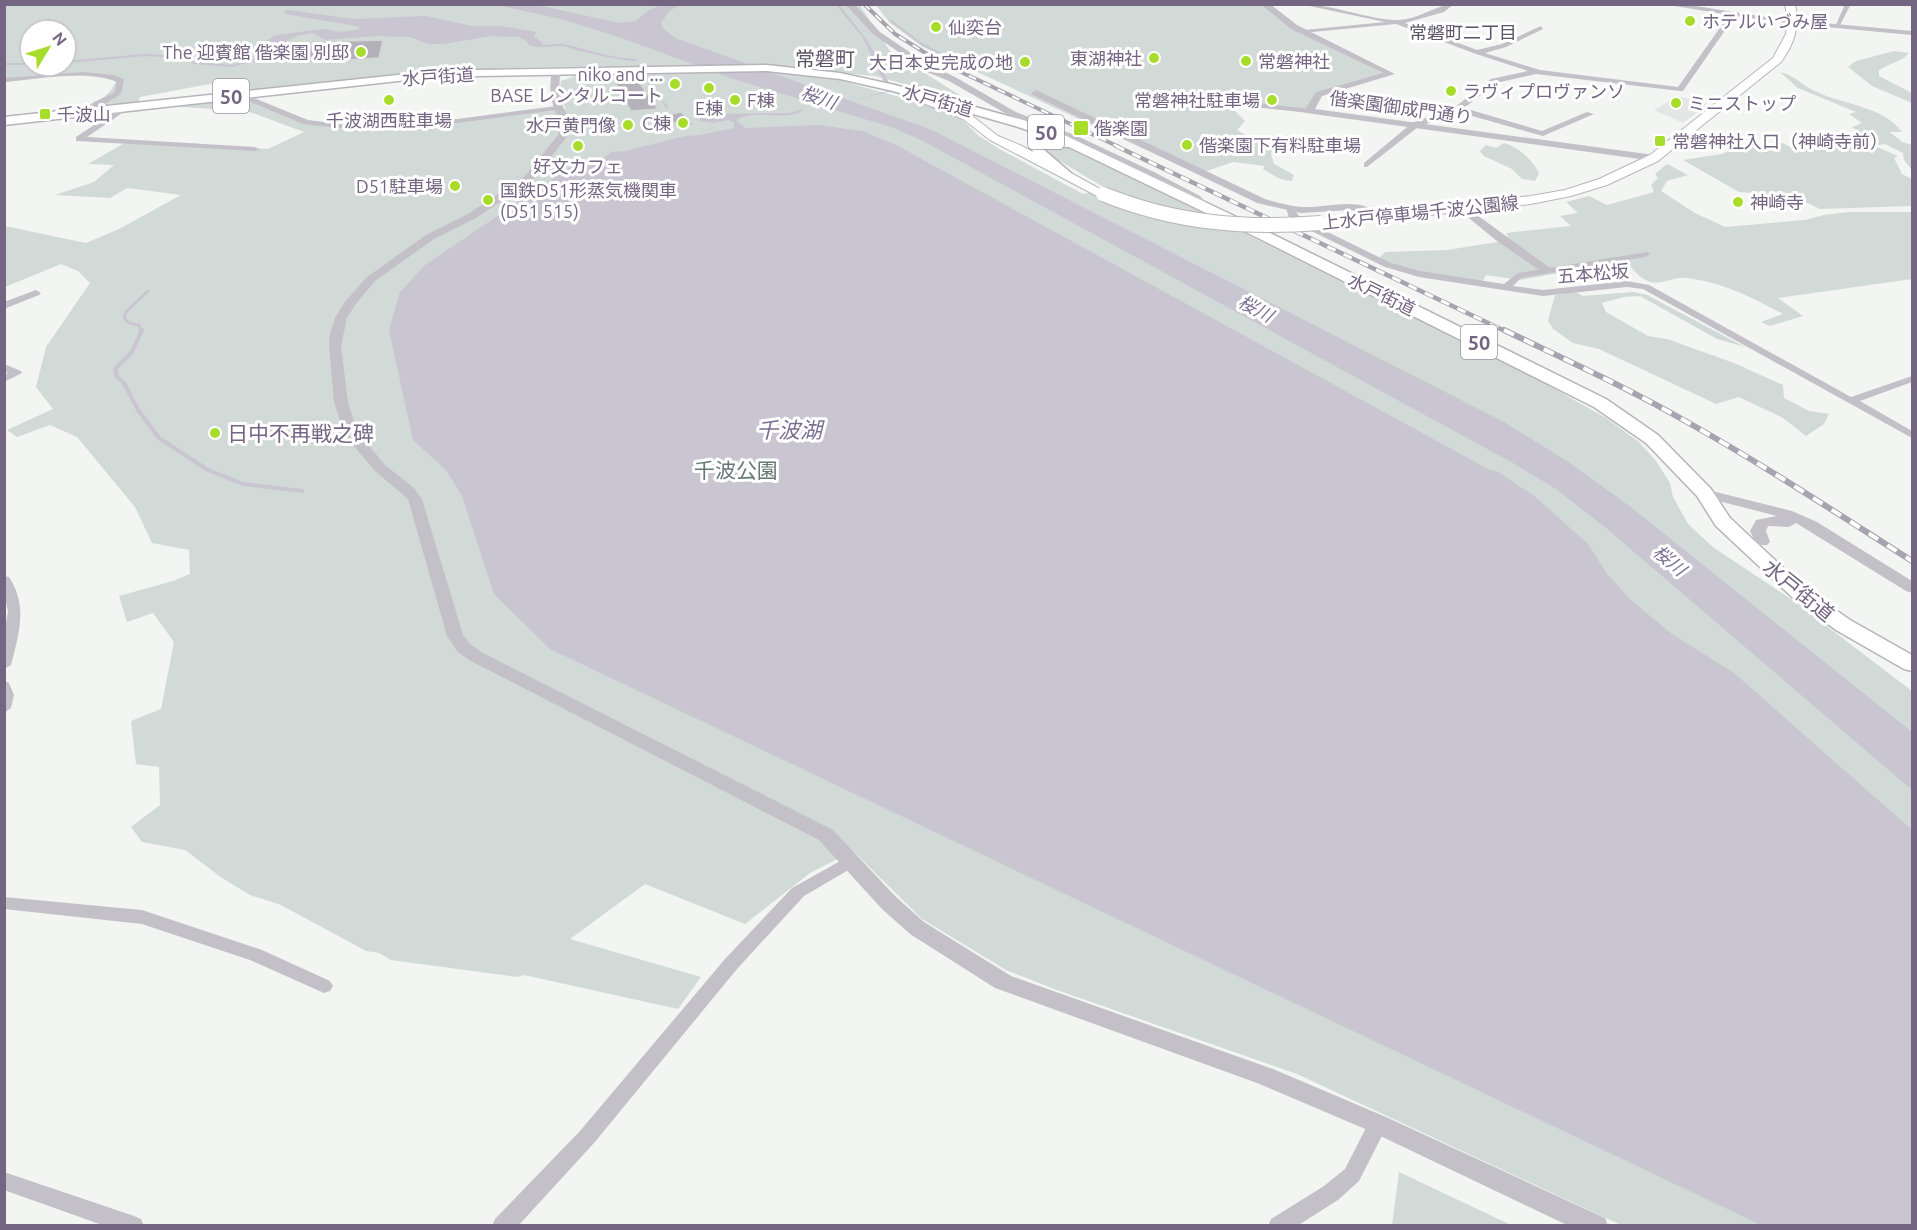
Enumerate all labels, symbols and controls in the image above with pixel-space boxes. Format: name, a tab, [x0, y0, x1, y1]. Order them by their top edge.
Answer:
place label: ホテルいづみ屋	[1702, 11, 1828, 31]
marker: ホテルいづみ屋	[1683, 14, 1697, 28]
place label: 仙奕台	[948, 17, 1002, 37]
north arrow	[18, 18, 78, 78]
marker: 仙奕台	[929, 20, 943, 34]
district label: 常磐町二丁目	[1409, 22, 1517, 42]
text: N	[49, 29, 71, 49]
place label: The 迎賓館 偕楽園 別邸	[162, 42, 349, 62]
marker: The 迎賓館 偕楽園 別邸	[354, 45, 368, 59]
district label: 常磐町	[795, 47, 855, 70]
place label: 東湖神社	[1070, 48, 1142, 68]
marker: 東湖神社	[1147, 51, 1161, 65]
place label: 常磐神社	[1258, 51, 1330, 71]
place label: 大日本史完成の地	[869, 52, 1013, 72]
marker: 常磐神社	[1239, 54, 1253, 68]
marker: 大日本史完成の地	[1018, 55, 1032, 69]
street label: 水戸街道	[401, 64, 475, 88]
place label: niko and ... BASE レンタルコート	[490, 64, 663, 105]
marker: niko and ... BASE レンタルコート	[668, 77, 682, 91]
road number: 50	[213, 79, 249, 113]
street label: 水戸街道	[901, 80, 975, 120]
marker: E棟	[702, 81, 716, 95]
place label: ラヴィプロヴァンソ	[1463, 81, 1625, 101]
water label: 桜川	[799, 82, 841, 113]
marker: ラヴィプロヴァンソ	[1444, 84, 1458, 98]
street label: 偕楽園御成門通り	[1328, 87, 1474, 127]
place label: F棟	[747, 90, 774, 110]
place label: 常磐神社駐車場	[1134, 90, 1260, 110]
marker: 千波湖西駐車場	[382, 93, 396, 107]
marker: F棟	[728, 93, 742, 107]
marker: 常磐神社駐車場	[1265, 93, 1279, 107]
place label: ミニストップ	[1688, 93, 1796, 113]
marker: ミニストップ	[1669, 96, 1683, 110]
place label: E棟	[695, 98, 723, 118]
place label: 千波山	[57, 104, 111, 124]
marker: 千波山	[38, 107, 52, 121]
place label: 千波湖西駐車場	[326, 110, 452, 130]
place label: C棟	[642, 113, 671, 133]
place label: 水戸黄門像	[526, 115, 616, 135]
road number: 50	[1028, 115, 1064, 149]
marker: C棟	[676, 116, 690, 130]
marker: 水戸黄門像	[621, 118, 635, 132]
place label: 偕楽園	[1094, 118, 1148, 138]
marker: 偕楽園	[1072, 119, 1090, 137]
place label: 常磐神社入口（神崎寺前）	[1672, 131, 1888, 151]
marker: 常磐神社入口（神崎寺前）	[1653, 134, 1667, 148]
place label: 偕楽園下有料駐車場	[1199, 135, 1361, 155]
marker: 偕楽園下有料駐車場	[1180, 138, 1194, 152]
marker: 好文カフェ	[571, 139, 585, 153]
place label: 好文カフェ	[533, 156, 623, 176]
place label: D51駐車場	[356, 176, 443, 196]
marker: D51駐車場	[448, 179, 462, 193]
place label: 国鉄D51形蒸気機関車 (D51 515)	[500, 180, 677, 222]
street label: 上水戸停車場千波公園線	[1320, 192, 1520, 232]
place label: 神崎寺	[1750, 192, 1804, 212]
marker: 国鉄D51形蒸気機関車 (D51 515)	[481, 193, 495, 207]
marker: 神崎寺	[1731, 195, 1745, 209]
street label: 五本松坂	[1556, 260, 1630, 286]
street label: 水戸街道	[1345, 269, 1419, 319]
water label: 桜川	[1235, 291, 1278, 326]
road number: 50	[1461, 325, 1497, 359]
water label: 千波湖	[756, 417, 825, 442]
place label: 日中不再戦之碑	[227, 421, 374, 445]
marker: 日中不再戦之碑	[208, 426, 222, 440]
park label: 千波公園	[694, 458, 778, 482]
water label: 桜川	[1650, 541, 1692, 581]
street label: 水戸街道	[1759, 554, 1839, 626]

